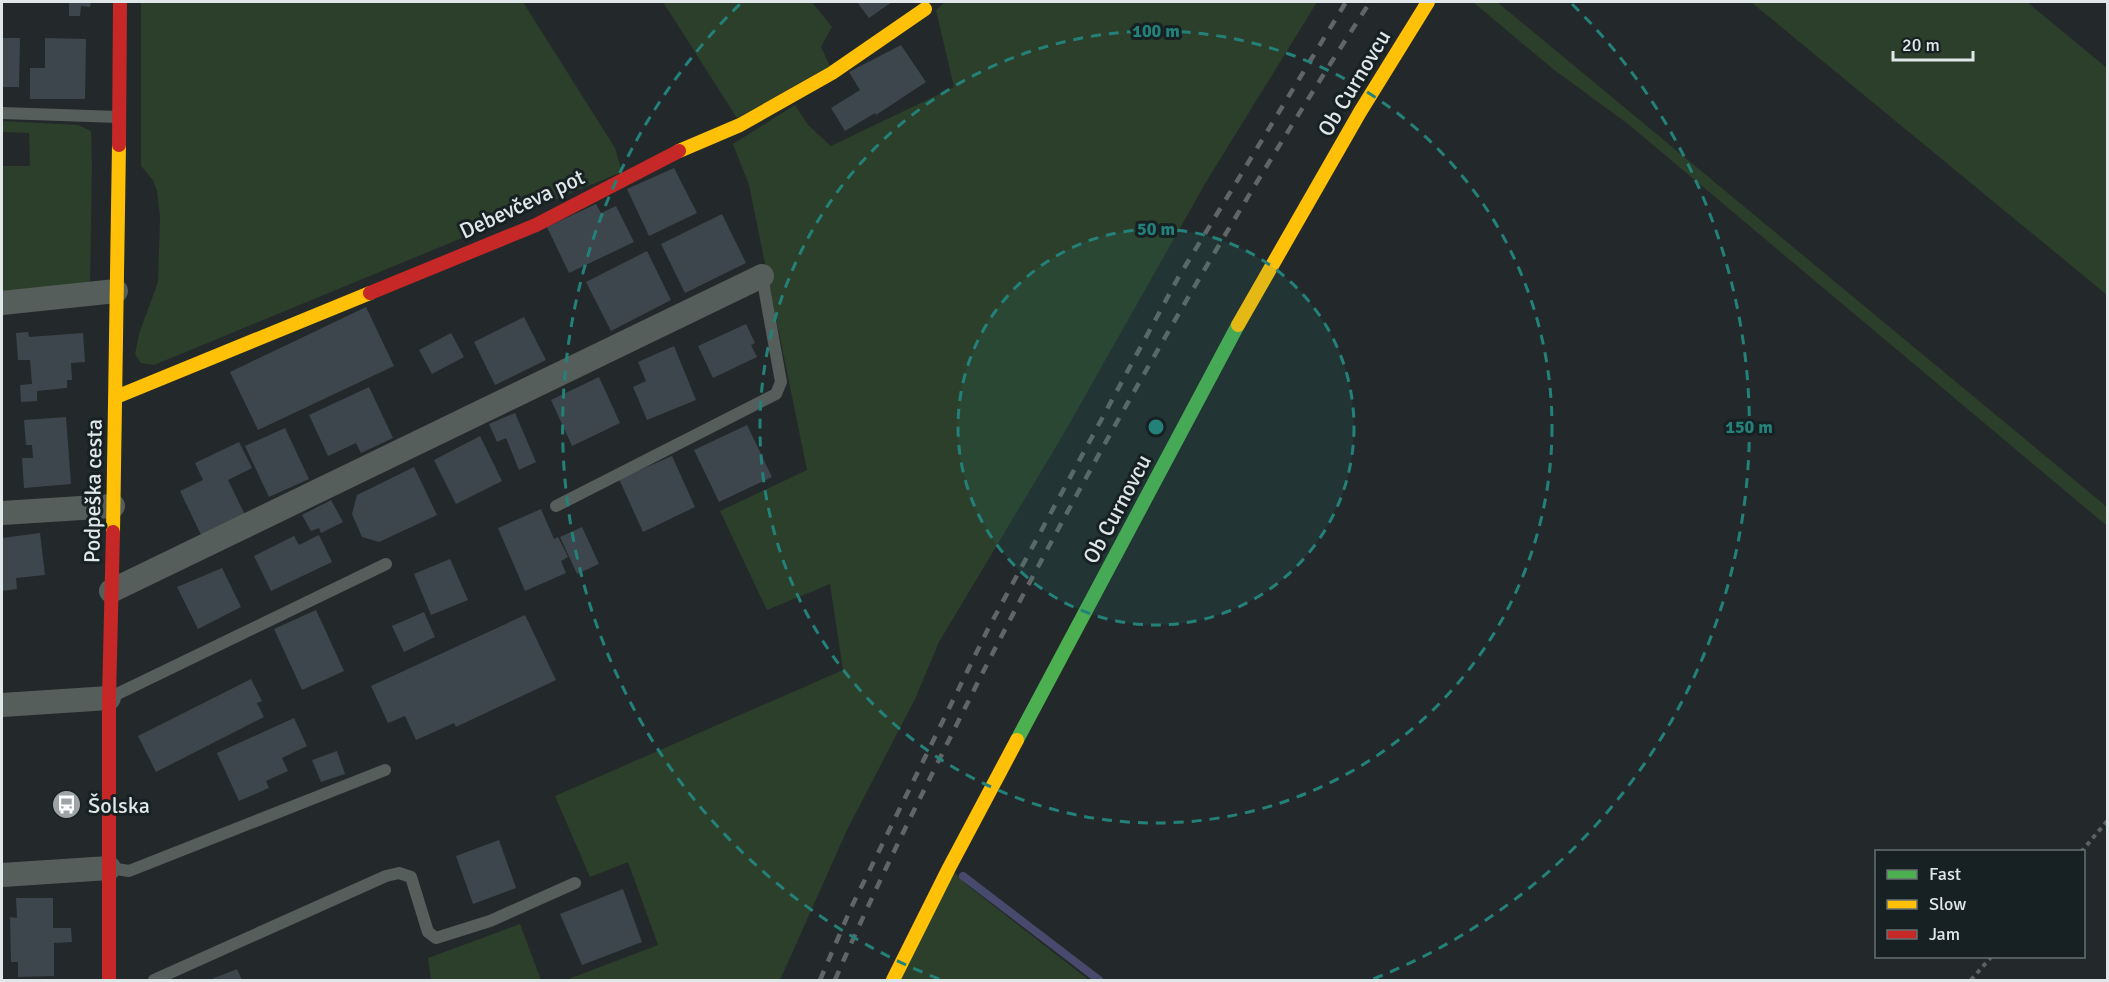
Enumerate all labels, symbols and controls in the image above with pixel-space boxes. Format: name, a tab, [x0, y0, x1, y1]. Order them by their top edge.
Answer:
text: 100 m	[1132, 20, 1180, 42]
scale bar	[1893, 24, 1972, 62]
street label: Ob Curnovcu	[1312, 25, 1396, 141]
text: 20 m	[1902, 34, 1940, 56]
street label: Debevčeva pot	[455, 163, 589, 245]
text: 50 m	[1137, 218, 1175, 240]
text: 150 m	[1725, 416, 1773, 438]
centre of rings	[1146, 417, 1166, 437]
street label: Podpeška cesta	[78, 419, 108, 563]
street label: Ob Curnovcu	[1077, 450, 1157, 568]
bus stop icon: Šolska	[51, 789, 83, 821]
place label: Šolska	[88, 792, 150, 819]
legend	[1875, 850, 2085, 958]
text: Fast	[1929, 863, 1961, 885]
text: Slow	[1929, 893, 1966, 915]
text: Jam	[1929, 923, 1960, 945]

